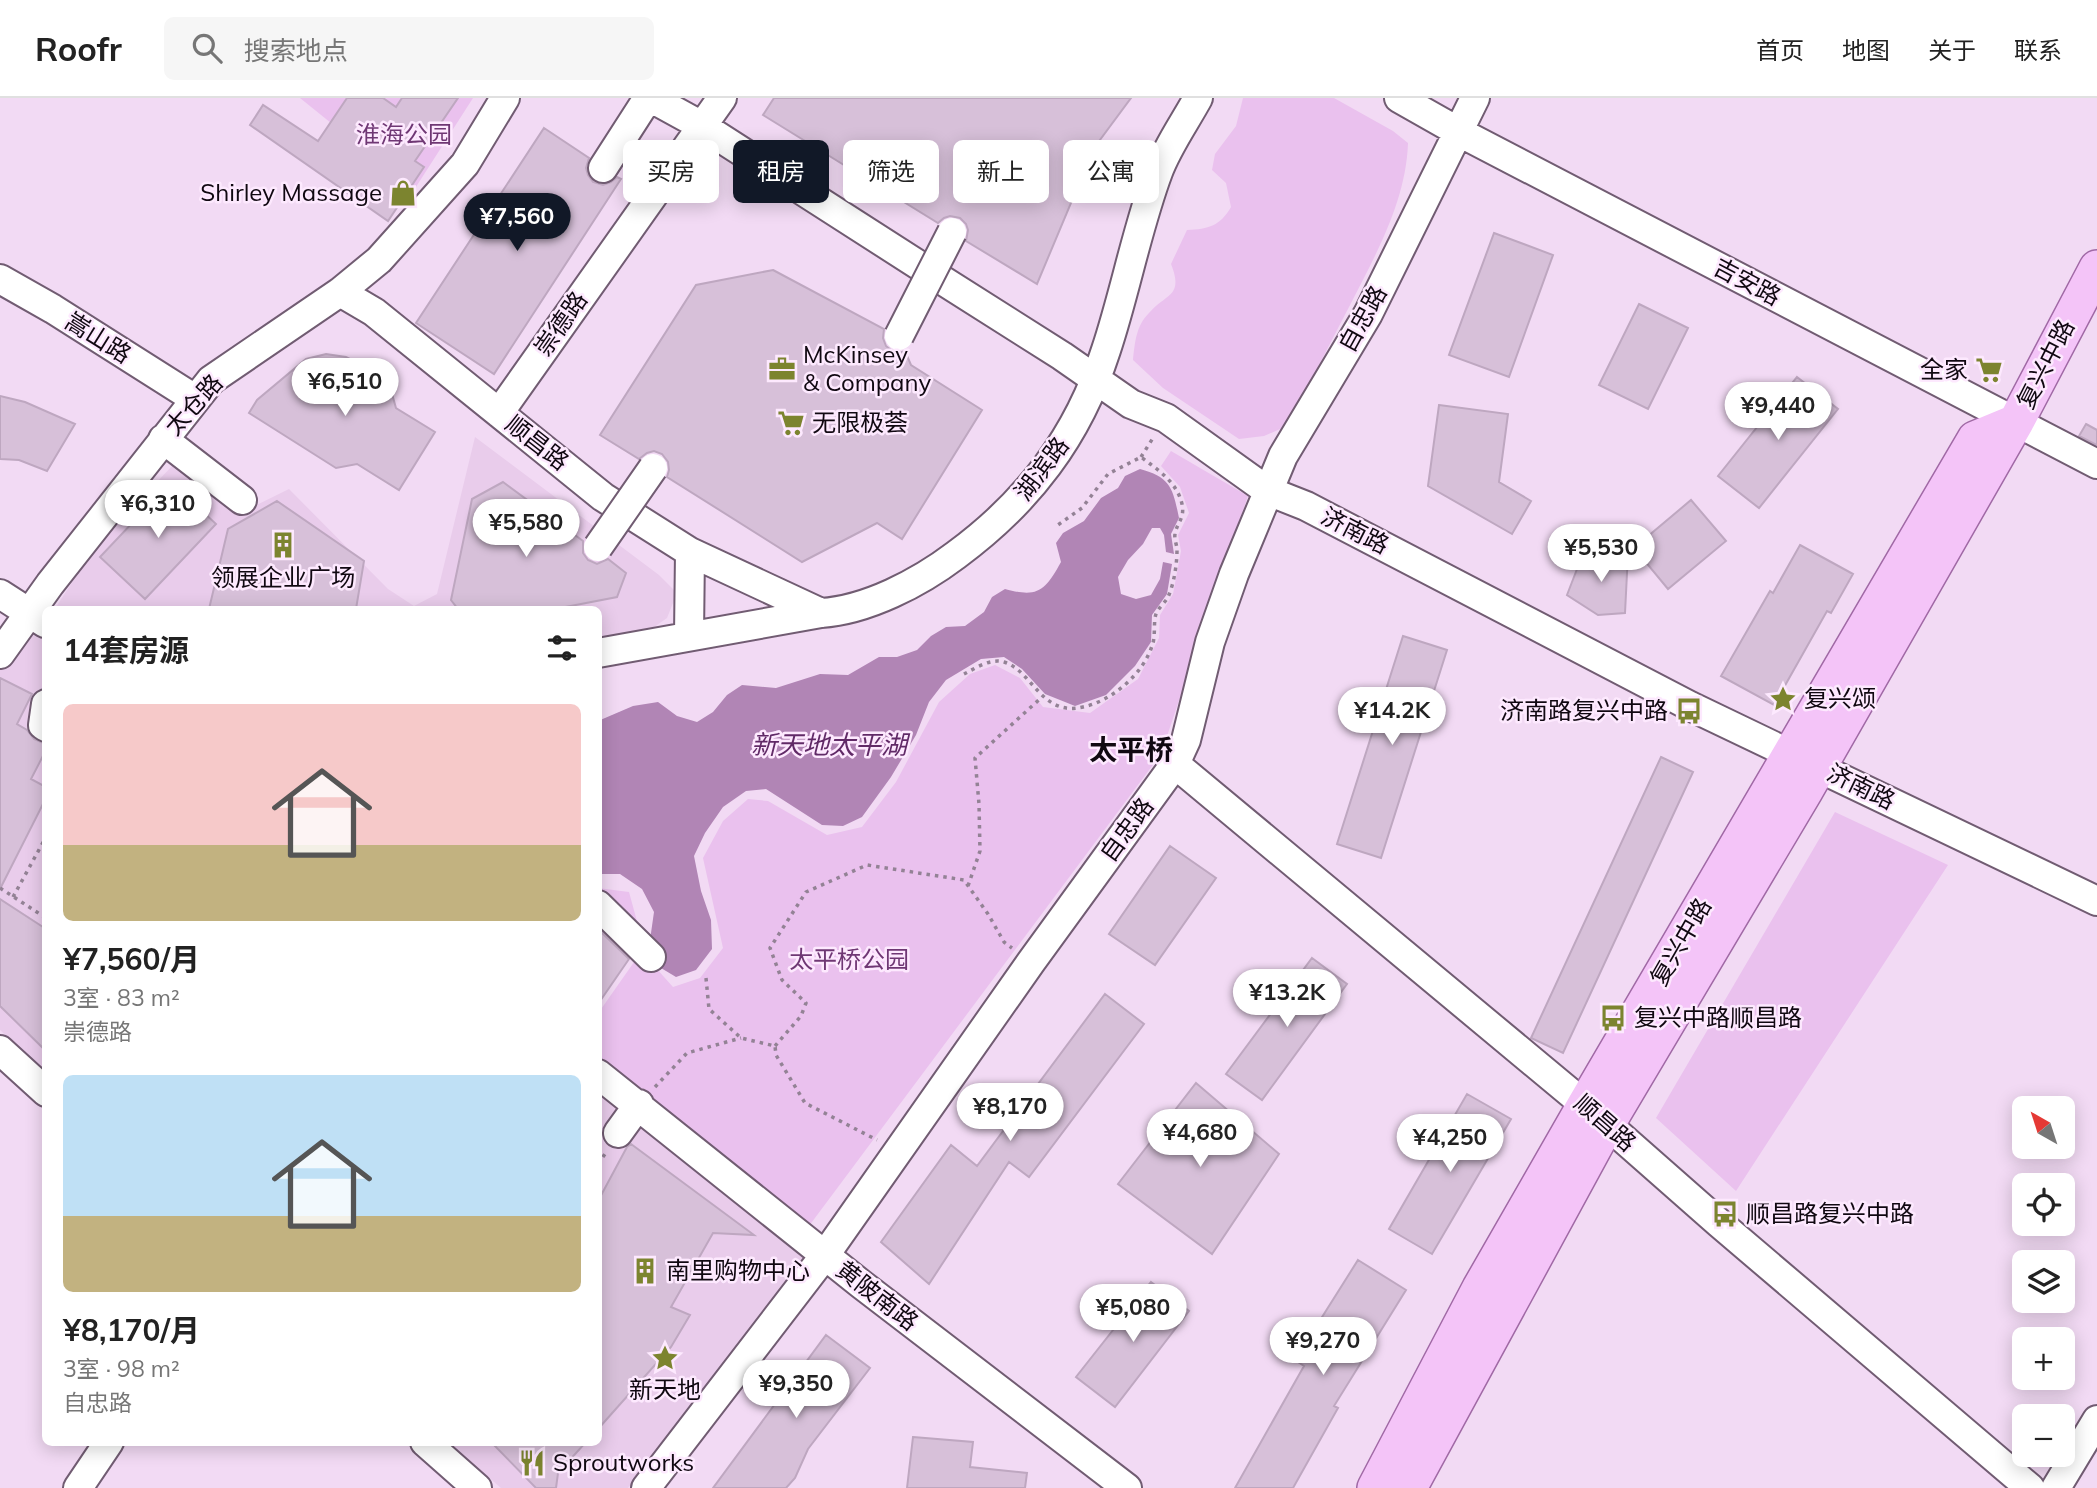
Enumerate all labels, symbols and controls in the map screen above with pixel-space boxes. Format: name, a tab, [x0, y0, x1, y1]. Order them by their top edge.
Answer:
search box	[164, 17, 654, 80]
text: Roofr	[35, 28, 122, 69]
icon: search	[188, 29, 226, 67]
text: 搜索地点	[244, 34, 348, 67]
text: 首页	[1756, 35, 1804, 65]
text: 地图	[1842, 35, 1890, 65]
text: 关于	[1928, 35, 1976, 65]
text: 联系	[2014, 35, 2062, 65]
park label: 淮海公园	[356, 119, 452, 149]
chip: 买房	[623, 140, 719, 203]
chip: 租房	[733, 140, 829, 203]
chip: 筛选	[843, 140, 939, 203]
chip: 新上	[953, 140, 1049, 203]
chip: 公寓	[1063, 140, 1159, 203]
place label: Shirley Massage	[200, 177, 382, 207]
shop icon: Shirley Massage	[388, 178, 418, 208]
pin: ¥7,560	[460, 194, 574, 253]
text: ¥7,560	[480, 201, 554, 230]
street label: 吉安路	[1709, 251, 1786, 311]
street label: 自忠路	[1332, 280, 1393, 357]
street label: 崇德路	[527, 285, 593, 362]
street label: 嵩山路	[60, 305, 137, 369]
street label: 复兴中路	[2010, 314, 2080, 413]
place label: McKinsey & Company	[803, 339, 931, 397]
office icon: McKinsey & Company	[767, 354, 797, 384]
place label: 全家	[1920, 354, 1968, 384]
supermarket icon: 全家	[1974, 355, 2004, 385]
pin: ¥6,510	[288, 358, 402, 418]
text: ¥6,510	[308, 366, 382, 395]
street label: 太仓路	[158, 368, 228, 441]
pin: ¥9,440	[1721, 382, 1835, 442]
text: ¥9,440	[1741, 390, 1815, 419]
place label: 无限极荟	[812, 407, 908, 437]
street label: 顺昌路	[500, 408, 575, 476]
supermarket icon: 无限极荟	[776, 408, 806, 438]
street label: 湖滨路	[1008, 431, 1075, 506]
pin: ¥6,310	[101, 480, 215, 540]
text: ¥6,310	[121, 488, 195, 517]
pin: ¥5,580	[469, 500, 583, 559]
street label: 济南路	[1317, 500, 1394, 560]
text: ¥5,580	[489, 507, 563, 536]
pin: ¥5,530	[1544, 524, 1658, 584]
building icon: 领展企业广场	[268, 530, 298, 560]
text: ¥5,530	[1564, 532, 1638, 561]
place label: 领展企业广场	[211, 562, 355, 592]
icon: filters	[543, 629, 581, 667]
text: 14套房源	[63, 631, 189, 669]
place label: 复兴颂	[1804, 683, 1876, 713]
place icon: 复兴颂	[1768, 684, 1798, 714]
pin: ¥14.2K	[1335, 688, 1449, 747]
text: ¥14.2K	[1354, 695, 1430, 724]
place label: 济南路复兴中路	[1500, 695, 1668, 725]
bus stop icon: 济南路复兴中路	[1674, 696, 1704, 726]
water label: 新天地太平湖	[751, 728, 911, 761]
district label: 太平桥	[1089, 732, 1173, 767]
icon: home	[259, 750, 385, 876]
street label: 济南路	[1823, 757, 1900, 815]
street label: 自忠路	[1093, 791, 1159, 867]
street label: 复兴中路	[1643, 892, 1717, 991]
text: ¥7,560/月	[63, 940, 200, 978]
park label: 太平桥公园	[789, 944, 909, 974]
pin: ¥13.2K	[1230, 970, 1344, 1029]
text: ¥13.2K	[1249, 977, 1325, 1006]
text: 3室 · 83 m²	[63, 983, 180, 1012]
place label: 复兴中路顺昌路	[1634, 1002, 1802, 1032]
bus stop icon: 复兴中路顺昌路	[1598, 1003, 1628, 1033]
text: 崇德路	[63, 1017, 132, 1046]
pin: ¥8,170	[953, 1084, 1067, 1143]
street label: 顺昌路	[1569, 1087, 1643, 1157]
text: ¥8,170	[973, 1091, 1047, 1120]
north arrow	[2012, 1096, 2076, 1158]
map controls	[2012, 1096, 2075, 1467]
pin: ¥4,680	[1143, 1110, 1257, 1169]
pin: ¥4,250	[1393, 1114, 1507, 1174]
text: ¥4,680	[1163, 1117, 1237, 1146]
icon: home	[259, 1121, 385, 1247]
text: ¥4,250	[1413, 1122, 1487, 1151]
button: locate	[2012, 1173, 2075, 1236]
place label: 顺昌路复兴中路	[1746, 1198, 1914, 1228]
bus stop icon: 顺昌路复兴中路	[1710, 1199, 1740, 1229]
button: layers	[2012, 1250, 2075, 1313]
street label: 黄陂南路	[831, 1254, 925, 1337]
place label: 南里购物中心	[666, 1255, 810, 1285]
building icon: 南里购物中心	[630, 1256, 660, 1286]
pin: ¥5,080	[1076, 1284, 1190, 1344]
text: ¥5,080	[1096, 1292, 1170, 1321]
text: ¥8,170/月	[63, 1311, 200, 1349]
pin: ¥9,270	[1266, 1318, 1380, 1377]
text: ¥9,270	[1286, 1325, 1360, 1354]
button: +	[2012, 1327, 2075, 1390]
place icon: 新天地	[650, 1343, 680, 1373]
text: 3室 · 98 m²	[63, 1354, 180, 1383]
pin: ¥9,350	[739, 1360, 853, 1420]
text: ¥9,350	[759, 1368, 833, 1397]
place label: 新天地	[629, 1374, 701, 1404]
text: 自忠路	[63, 1388, 132, 1417]
button: −	[2012, 1404, 2075, 1467]
place label: Sproutworks	[553, 1447, 694, 1477]
restaurant icon: Sproutworks	[517, 1448, 547, 1478]

